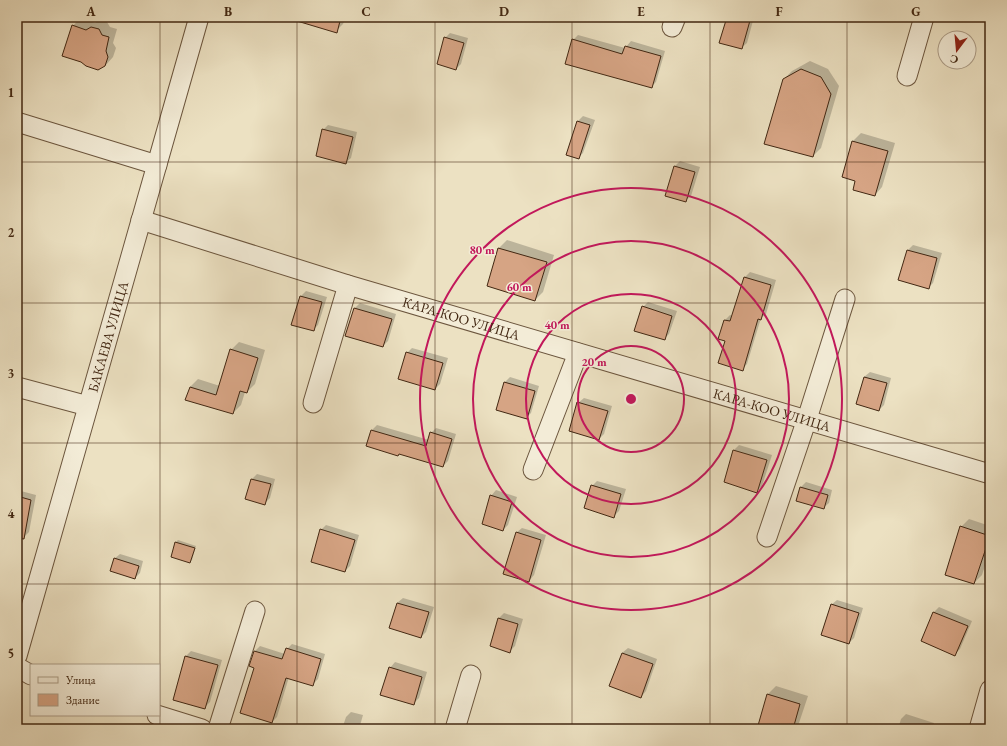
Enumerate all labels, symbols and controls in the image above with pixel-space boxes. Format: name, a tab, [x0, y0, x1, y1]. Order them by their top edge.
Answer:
text: A	[85, 3, 96, 20]
text: B	[224, 3, 232, 20]
text: C	[361, 3, 371, 20]
text: D	[499, 3, 509, 20]
text: E	[637, 3, 645, 20]
text: F	[775, 3, 783, 20]
text: G	[911, 3, 921, 20]
north arrow	[937, 30, 977, 70]
text: С	[948, 52, 960, 67]
text: 1	[8, 84, 15, 101]
text: 2	[8, 224, 15, 241]
text: 80 m	[469, 242, 495, 258]
street label: БАКАЕВА УЛИЦА	[84, 279, 132, 394]
text: 60 m	[506, 279, 532, 295]
street label: КАРА-КОО УЛИЦА	[400, 293, 522, 344]
text: 40 m	[544, 317, 570, 333]
text: 20 m	[581, 354, 607, 370]
text: 3	[8, 365, 15, 382]
street label: КАРА-КОО УЛИЦА	[711, 384, 833, 436]
centre of rings	[624, 392, 638, 406]
text: 4	[8, 505, 15, 522]
text: 5	[8, 645, 14, 662]
legend	[30, 664, 160, 716]
text: Улица	[65, 672, 96, 688]
text: Здание	[66, 692, 100, 708]

